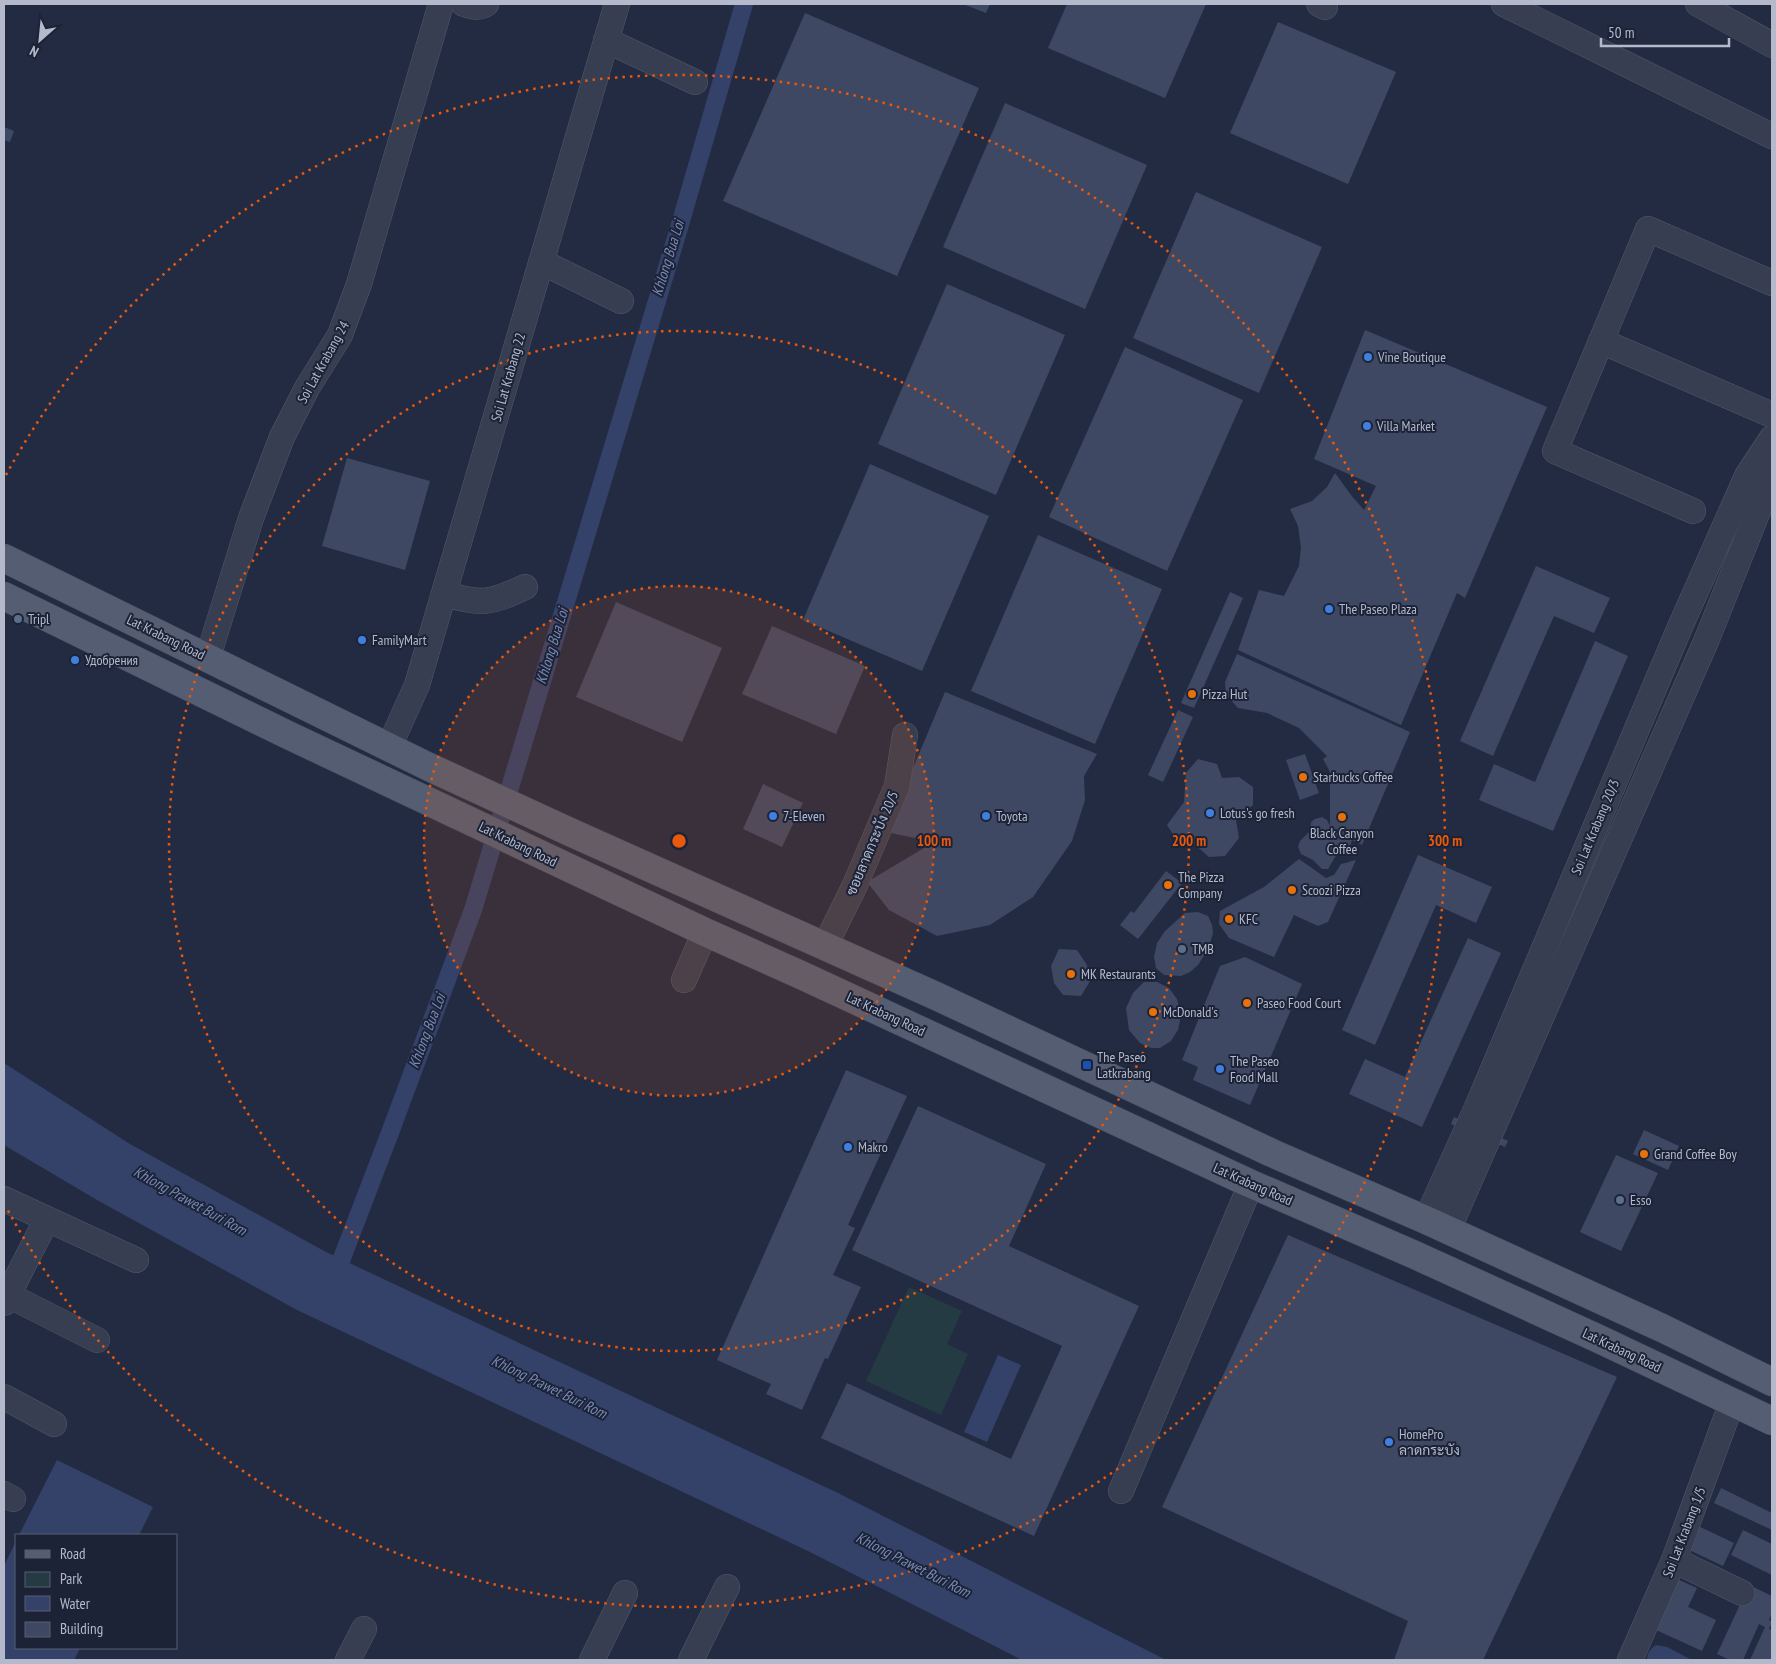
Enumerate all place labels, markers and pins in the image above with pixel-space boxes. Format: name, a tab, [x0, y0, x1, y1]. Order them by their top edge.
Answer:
place label: Vine Boutique	[1377, 348, 1446, 366]
marker: Vine Boutique	[1362, 351, 1374, 363]
place label: Villa Market	[1376, 417, 1435, 435]
marker: Villa Market	[1361, 420, 1373, 432]
place label: The Paseo Plaza	[1339, 600, 1417, 618]
marker: The Paseo Plaza	[1323, 603, 1335, 615]
place label: Tripl	[28, 610, 50, 628]
marker: Tripl	[12, 613, 24, 625]
place label: FamilyMart	[372, 631, 427, 649]
marker: FamilyMart	[356, 634, 368, 646]
place label: Удобрения	[85, 651, 138, 669]
marker: Удобрения	[69, 654, 81, 666]
place label: Pizza Hut	[1202, 685, 1248, 703]
marker: Pizza Hut	[1186, 688, 1198, 700]
place label: Starbucks Coffee	[1313, 768, 1393, 786]
marker: Starbucks Coffee	[1297, 771, 1309, 783]
place label: Lotus's go fresh	[1220, 804, 1295, 822]
place label: 7-Eleven	[783, 807, 825, 825]
place label: Toyota	[996, 807, 1028, 825]
marker: Lotus's go fresh	[1204, 807, 1216, 819]
marker: 7-Eleven	[767, 810, 779, 822]
marker: Toyota	[980, 810, 992, 822]
marker: Black Canyon Coffee	[1336, 811, 1348, 823]
place label: Black Canyon Coffee	[1310, 824, 1374, 858]
centre of rings	[670, 832, 688, 850]
place label: The Pizza Company	[1178, 868, 1224, 902]
marker: The Pizza Company	[1162, 879, 1174, 891]
place label: Scoozi Pizza	[1302, 881, 1361, 899]
marker: Scoozi Pizza	[1286, 884, 1298, 896]
place label: KFC	[1239, 910, 1259, 928]
marker: KFC	[1223, 913, 1235, 925]
place label: TMB	[1192, 940, 1214, 958]
marker: TMB	[1176, 943, 1188, 955]
place label: MK Restaurants	[1081, 965, 1156, 983]
marker: MK Restaurants	[1065, 968, 1077, 980]
place label: Paseo Food Court	[1257, 994, 1341, 1012]
marker: Paseo Food Court	[1241, 997, 1253, 1009]
place label: McDonald's	[1163, 1003, 1218, 1021]
marker: McDonald's	[1147, 1006, 1159, 1018]
place label: The Paseo Latkrabang	[1097, 1048, 1151, 1082]
place label: The Paseo Food Mall	[1230, 1052, 1279, 1086]
marker: The Paseo Latkrabang	[1081, 1059, 1093, 1071]
marker: The Paseo Food Mall	[1214, 1063, 1226, 1075]
place label: Makro	[858, 1138, 888, 1156]
marker: Makro	[842, 1141, 854, 1153]
place label: Grand Coffee Boy	[1654, 1145, 1737, 1163]
marker: Grand Coffee Boy	[1638, 1148, 1650, 1160]
place label: Esso	[1630, 1191, 1652, 1209]
marker: Esso	[1614, 1194, 1626, 1206]
place label: HomePro ลาดกระบัง	[1399, 1425, 1460, 1459]
marker: HomePro ลาดกระบัง	[1383, 1436, 1395, 1448]

